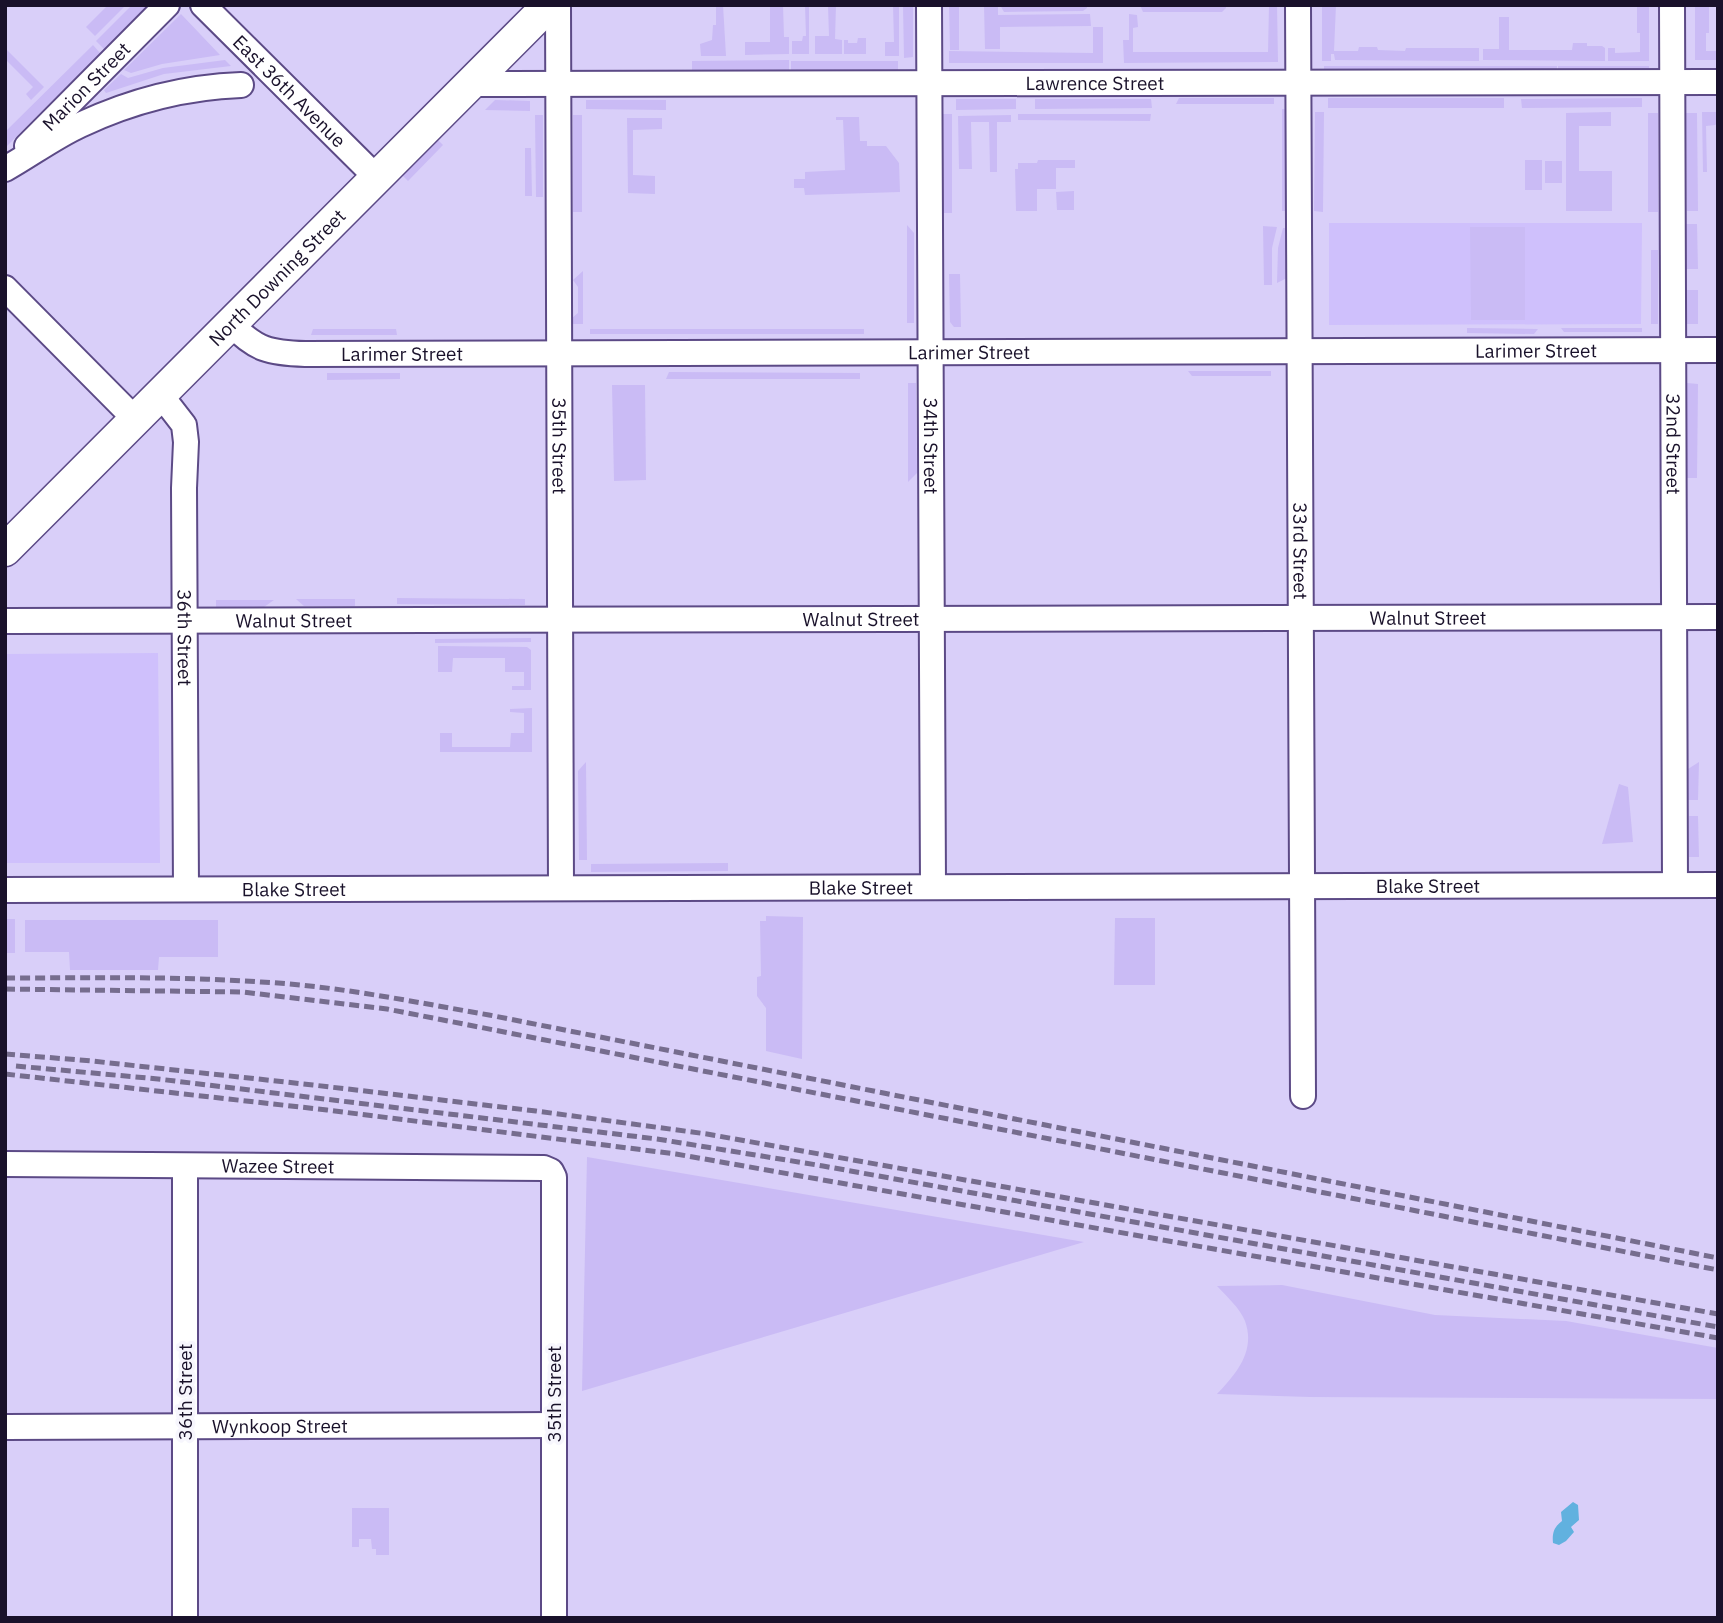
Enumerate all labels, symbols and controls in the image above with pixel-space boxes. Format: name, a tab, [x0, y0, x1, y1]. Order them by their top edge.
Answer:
street label: East 36th Avenue	[228, 30, 351, 152]
street label: Marion Street	[37, 37, 135, 136]
street label: Lawrence Street	[1026, 71, 1164, 95]
street label: North Downing Street	[203, 204, 350, 351]
street label: Larimer Street	[1475, 338, 1597, 363]
street label: Larimer Street	[908, 340, 1030, 364]
street label: Larimer Street	[341, 342, 463, 366]
street label: 32nd Street	[1661, 393, 1686, 495]
street label: 35th Street	[547, 397, 572, 494]
street label: 34th Street	[919, 397, 943, 495]
street label: 33rd Street	[1288, 502, 1313, 600]
street label: 36th Street	[173, 589, 197, 686]
street label: Walnut Street	[1369, 606, 1487, 630]
street label: Walnut Street	[802, 607, 920, 631]
street label: Walnut Street	[235, 608, 353, 632]
street label: Blake Street	[1376, 874, 1480, 898]
street label: Blake Street	[809, 875, 913, 900]
street label: Blake Street	[242, 877, 346, 901]
street label: Wazee Street	[221, 1154, 335, 1178]
street label: 36th Street	[173, 1344, 197, 1440]
street label: 35th Street	[542, 1346, 566, 1442]
street label: Wynkoop Street	[212, 1414, 348, 1438]

